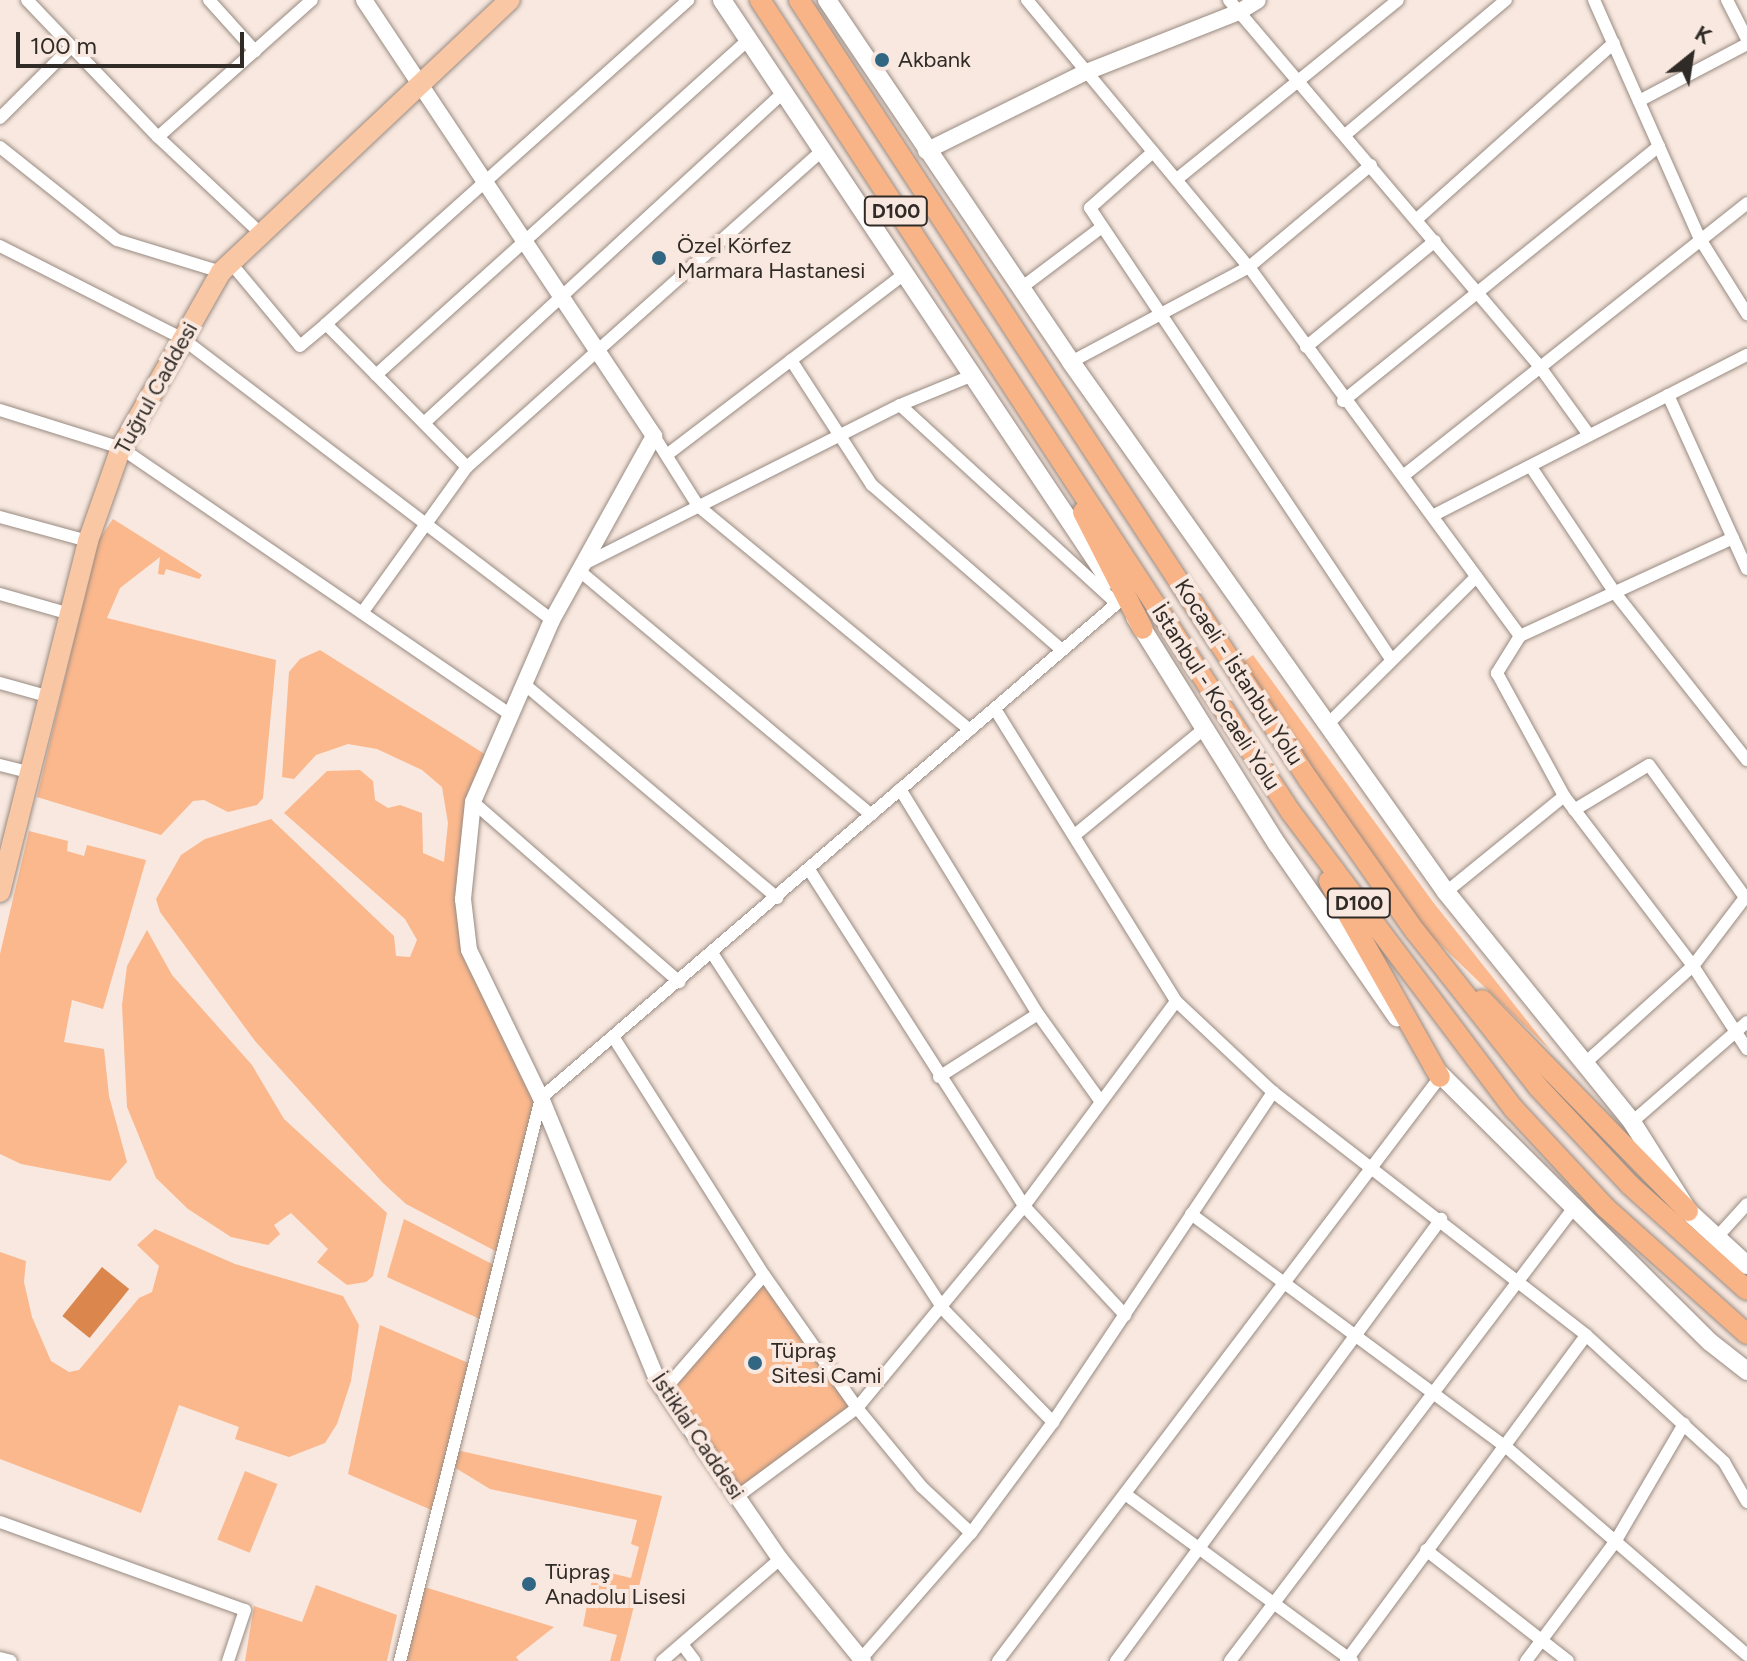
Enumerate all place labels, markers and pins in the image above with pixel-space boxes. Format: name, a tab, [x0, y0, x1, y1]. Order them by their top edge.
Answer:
place label: Akbank	[898, 47, 971, 73]
marker: Akbank	[873, 51, 891, 69]
place label: Özel Körfez Marmara Hastanesi	[677, 232, 865, 284]
marker: Özel Körfez Marmara Hastanesi	[648, 247, 670, 269]
place label: Tüpraş Sitesi Cami	[771, 1337, 882, 1388]
marker: Tüpraş Sitesi Cami	[746, 1354, 764, 1372]
place label: Tüpraş Anadolu Lisesi	[545, 1558, 686, 1610]
marker: Tüpraş Anadolu Lisesi	[520, 1575, 538, 1593]

